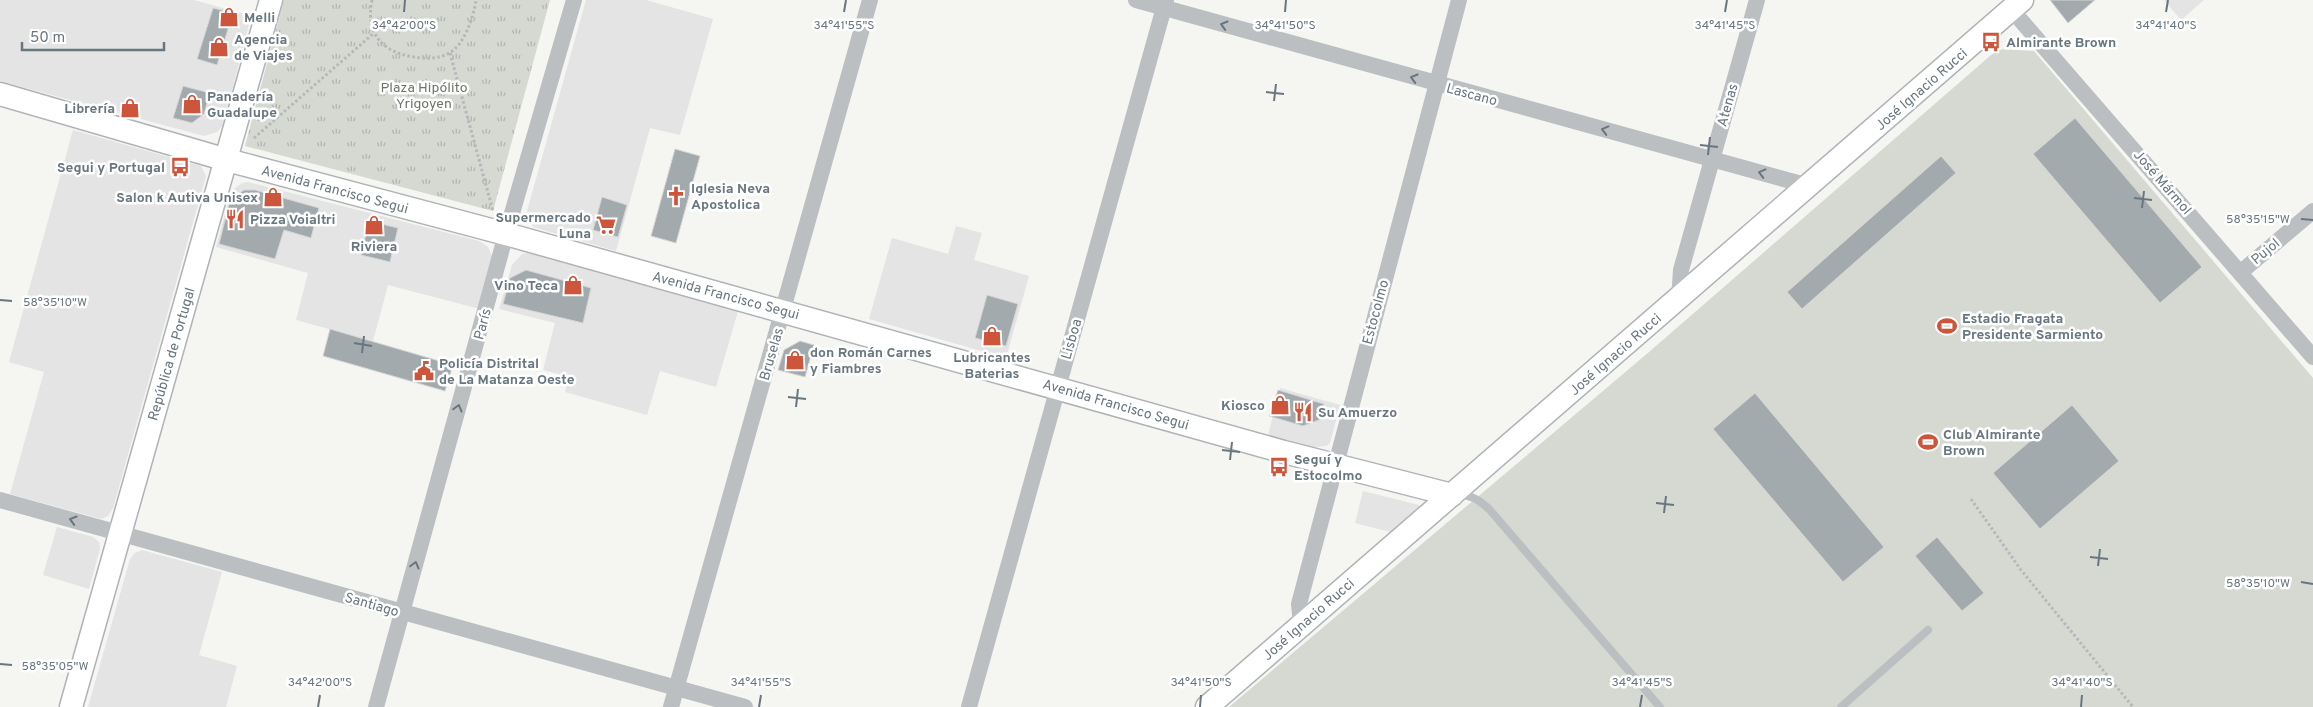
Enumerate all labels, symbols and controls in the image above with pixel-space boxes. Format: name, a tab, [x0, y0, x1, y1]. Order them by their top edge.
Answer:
shop icon: Melli	[218, 6, 240, 28]
place label: Melli	[244, 10, 275, 27]
text: 34°42'00"S	[372, 18, 436, 34]
text: 34°41'55"S	[813, 18, 875, 34]
text: 34°41'50"S	[1254, 18, 1316, 34]
text: 34°41'45"S	[1694, 18, 1756, 34]
text: 34°41'40"S	[2135, 18, 2197, 34]
scale bar	[22, 20, 165, 52]
one-way arrow	[1221, 20, 1229, 30]
text: 50 m	[30, 29, 65, 48]
bus stop icon: Almirante Brown	[1980, 31, 2002, 53]
place label: Agencia de Viajes	[234, 32, 293, 65]
place label: Almirante Brown	[2006, 35, 2116, 52]
shop icon: Agencia de Viajes	[208, 36, 230, 58]
street label: José Ignacio Rucci	[1873, 46, 1971, 135]
one-way arrow	[1411, 74, 1419, 84]
park label: Plaza Hipólito Yrigoyen	[380, 80, 468, 113]
street label: Lascano	[1444, 81, 1499, 110]
street label: Atenas	[1714, 82, 1743, 129]
place label: Panadería Guadalupe	[207, 89, 277, 122]
shop icon: Panadería Guadalupe	[181, 93, 203, 115]
shop icon: Librería	[119, 97, 141, 119]
place label: Librería	[64, 101, 115, 118]
one-way arrow	[1601, 126, 1609, 136]
street label: José Mármol	[2129, 147, 2195, 219]
bus stop icon: Segui y Portugal	[169, 156, 191, 178]
place label: Segui y Portugal	[57, 160, 165, 177]
street label: Avenida Francisco Segui	[259, 163, 410, 218]
one-way arrow	[1758, 169, 1766, 179]
place label: Iglesia Neva Apostolica	[691, 181, 770, 214]
church icon: Iglesia Neva Apostolica	[665, 185, 687, 207]
shop icon: Salon k Autiva Unisex	[262, 186, 284, 208]
place label: Salon k Autiva Unisex	[116, 190, 258, 207]
restaurant icon: Pizza Voialtri	[224, 208, 246, 230]
place label: Supermercado Luna	[495, 210, 591, 243]
place label: Pizza Voialtri	[250, 212, 336, 229]
text: 58°35'15"W	[2226, 212, 2290, 228]
shop icon: Riviera	[363, 214, 385, 236]
supermarket icon: Supermercado Luna	[595, 214, 617, 236]
street label: Pujol	[2248, 235, 2284, 269]
place label: Riviera	[351, 239, 397, 256]
street label: Avenida Francisco Segui	[650, 269, 801, 324]
shop icon: Vino Teca	[562, 274, 584, 296]
place label: Vino Teca	[494, 278, 558, 295]
street label: Estocolmo	[1360, 278, 1393, 347]
street label: República de Portugal	[145, 286, 200, 423]
text: 58°35'10"W	[23, 295, 87, 311]
street label: París	[471, 307, 496, 342]
street label: José Ignacio Rucci	[1567, 311, 1665, 400]
place label: Estadio Fragata Presidente Sarmiento	[1962, 311, 2103, 344]
sports icon: Estadio Fragata Presidente Sarmiento	[1936, 315, 1958, 337]
street label: Lisboa	[1059, 317, 1086, 362]
shop icon: Lubricantes Baterias	[981, 325, 1003, 347]
street label: Bruselas	[757, 326, 788, 383]
place label: don Román Carnes y Fiambres	[810, 345, 932, 378]
shop icon: don Román Carnes y Fiambres	[784, 349, 806, 371]
place label: Lubricantes Baterias	[953, 350, 1031, 383]
place label: Policía Distrital de La Matanza Oeste	[439, 356, 575, 389]
public building icon: Policía Distrital de La Matanza Oeste	[413, 360, 435, 382]
street label: Avenida Francisco Segui	[1040, 376, 1191, 435]
shop icon: Kiosco	[1269, 394, 1291, 416]
place label: Kiosco	[1221, 398, 1265, 415]
restaurant icon: Su Amuerzo	[1292, 401, 1314, 423]
one-way arrow	[453, 405, 463, 413]
place label: Su Amuerzo	[1318, 405, 1397, 422]
place label: Club Almirante Brown	[1943, 427, 2041, 460]
sports icon: Club Almirante Brown	[1917, 431, 1939, 453]
place label: Seguí y Estocolmo	[1294, 452, 1362, 485]
bus stop icon: Seguí y Estocolmo	[1268, 456, 1290, 478]
one-way arrow	[69, 516, 77, 526]
one-way arrow	[410, 562, 420, 570]
street label: José Ignacio Rucci	[1260, 576, 1358, 665]
text: 58°35'10"W	[2226, 576, 2290, 592]
street label: Santiago	[343, 590, 401, 621]
text: 58°35'05"W	[21, 659, 89, 675]
text: 34°42'00"S	[288, 675, 352, 691]
text: 34°41'55"S	[730, 675, 792, 691]
text: 34°41'50"S	[1170, 675, 1232, 691]
text: 34°41'45"S	[1611, 675, 1673, 691]
text: 34°41'40"S	[2051, 675, 2113, 691]

